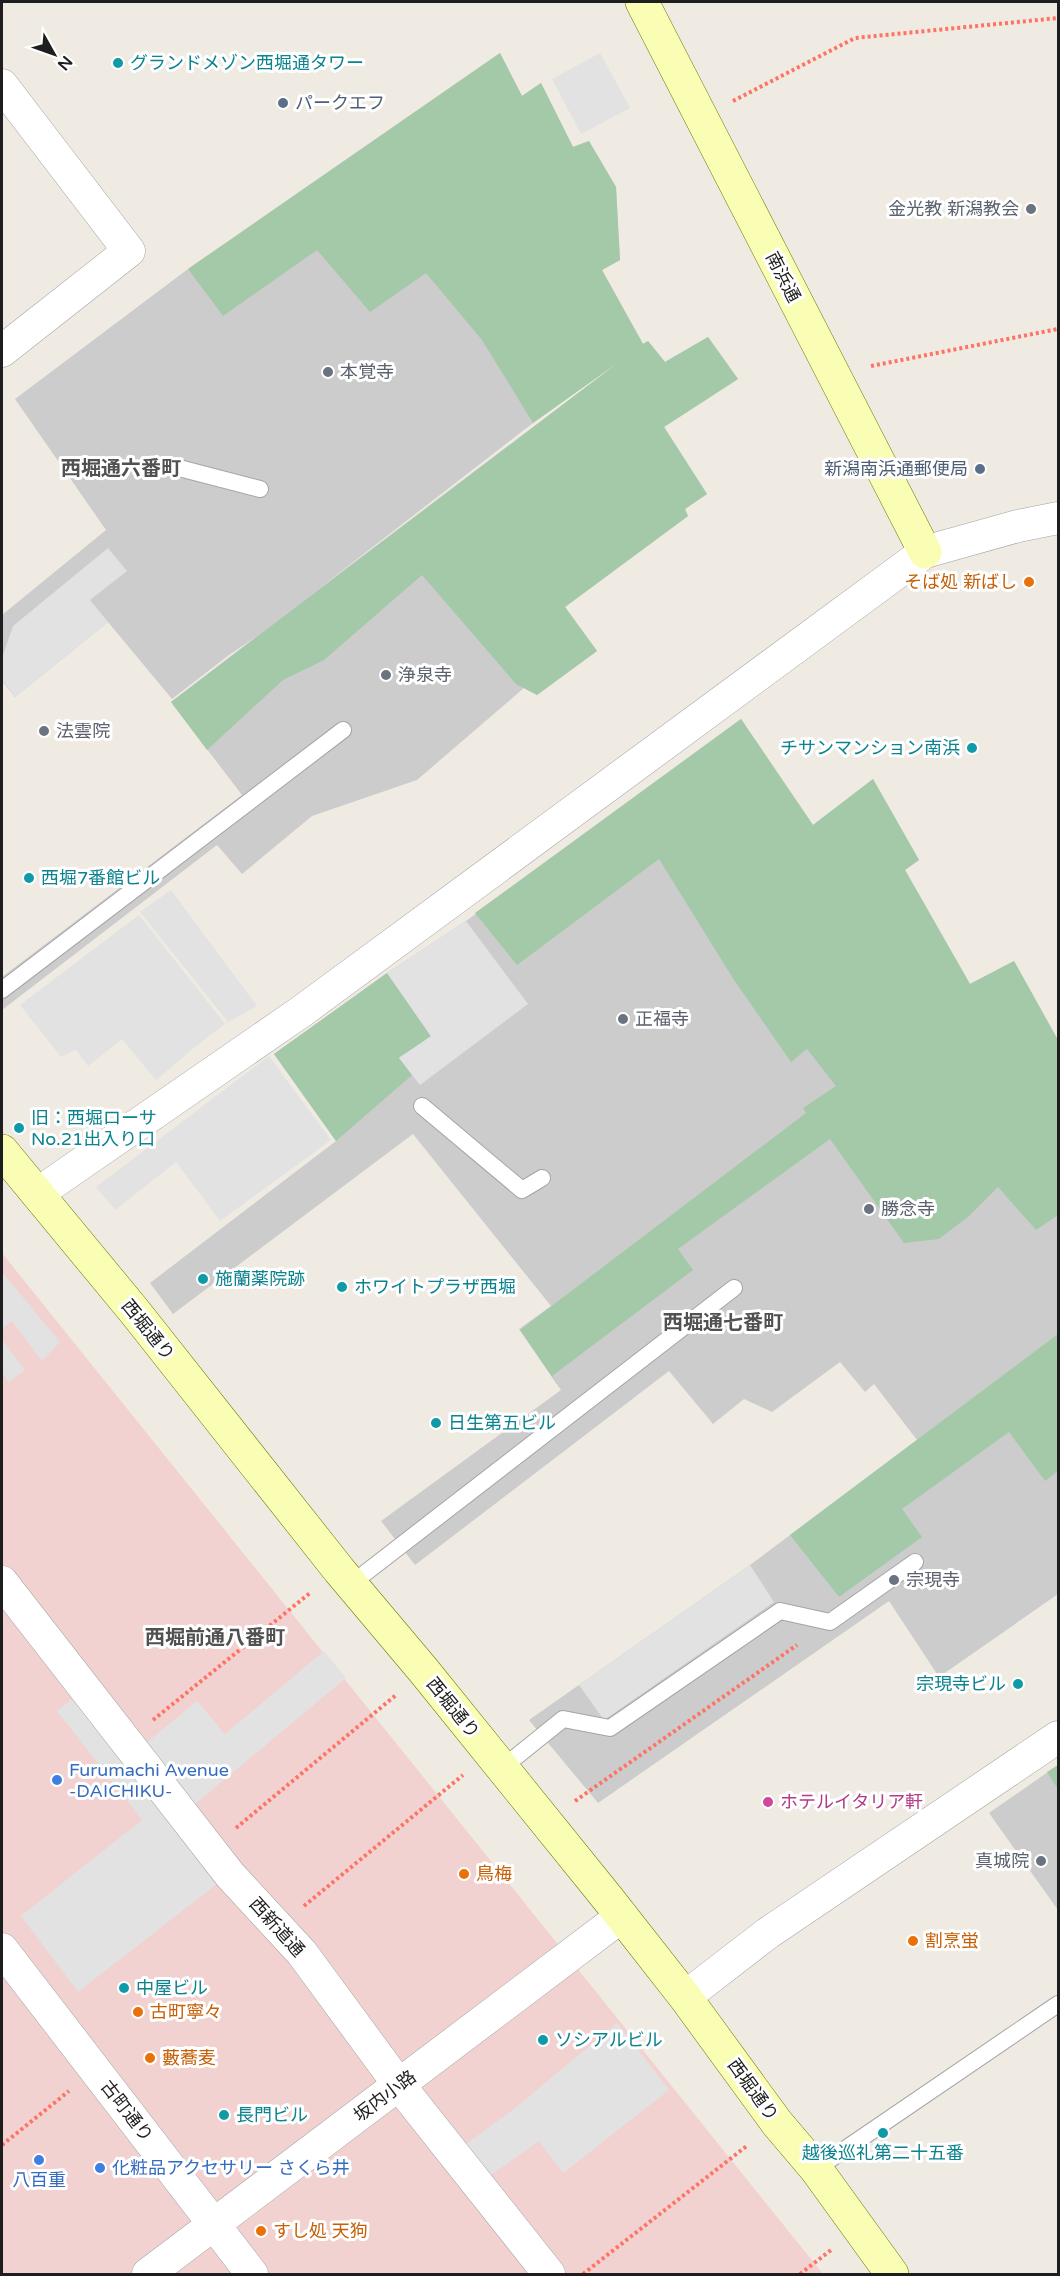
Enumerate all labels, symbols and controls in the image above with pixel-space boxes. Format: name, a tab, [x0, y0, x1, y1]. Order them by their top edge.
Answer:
north arrow	[24, 24, 84, 84]
text: N	[53, 52, 77, 74]
place label: グランドメゾン西堀通タワー	[130, 52, 364, 74]
marker: グランドメゾン西堀通タワー	[111, 56, 125, 70]
place label: パークエフ	[295, 92, 385, 114]
marker: パークエフ	[276, 96, 290, 110]
place label: 金光教 新潟教会	[888, 198, 1019, 220]
marker: 金光教 新潟教会	[1024, 202, 1038, 216]
street label: 南浜通	[761, 248, 805, 306]
place label: 本覚寺	[340, 361, 394, 383]
marker: 本覚寺	[321, 365, 335, 379]
district label: 西堀通六番町	[61, 457, 181, 481]
place label: 新潟南浜通郵便局	[824, 458, 968, 480]
marker: 新潟南浜通郵便局	[973, 462, 987, 476]
place label: そば処 新ばし	[904, 571, 1017, 593]
marker: そば処 新ばし	[1022, 575, 1036, 589]
place label: 浄泉寺	[398, 664, 452, 686]
marker: 浄泉寺	[379, 668, 393, 682]
place label: 法雲院	[56, 720, 110, 742]
marker: 法雲院	[37, 724, 51, 738]
place label: チサンマンション南浜	[780, 737, 960, 759]
marker: チサンマンション南浜	[965, 741, 979, 755]
place label: 西堀7番館ビル	[41, 867, 160, 889]
marker: 西堀7番館ビル	[22, 871, 36, 885]
place label: 正福寺	[635, 1008, 689, 1030]
marker: 正福寺	[616, 1012, 630, 1026]
place label: 旧：西堀ローサ No.21出入り口	[31, 1107, 157, 1150]
marker: 旧：西堀ローサ No.21出入り口	[12, 1121, 26, 1135]
place label: 勝念寺	[881, 1198, 935, 1220]
marker: 勝念寺	[862, 1202, 876, 1216]
place label: 施蘭薬院跡	[215, 1268, 305, 1290]
marker: 施蘭薬院跡	[196, 1272, 210, 1286]
place label: ホワイトプラザ西堀	[354, 1276, 516, 1298]
marker: ホワイトプラザ西堀	[335, 1280, 349, 1294]
street label: 西堀通り	[117, 1295, 179, 1365]
district label: 西堀通七番町	[663, 1311, 783, 1335]
place label: 日生第五ビル	[448, 1412, 556, 1434]
marker: 日生第五ビル	[429, 1416, 443, 1430]
place label: 宗現寺	[906, 1569, 960, 1591]
marker: 宗現寺	[887, 1573, 901, 1587]
district label: 西堀前通八番町	[145, 1626, 285, 1650]
street label: 西堀通り	[422, 1673, 484, 1743]
place label: 宗現寺ビル	[916, 1673, 1006, 1695]
marker: 宗現寺ビル	[1011, 1677, 1025, 1691]
place label: Furumachi Avenue -DAICHIKU-	[69, 1759, 229, 1802]
marker: Furumachi Avenue -DAICHIKU-	[50, 1773, 64, 1787]
place label: ホテルイタリア軒	[780, 1791, 923, 1813]
marker: ホテルイタリア軒	[761, 1795, 775, 1809]
place label: 真城院	[975, 1850, 1029, 1872]
marker: 真城院	[1034, 1854, 1048, 1868]
place label: 鳥梅	[476, 1863, 512, 1885]
marker: 鳥梅	[457, 1867, 471, 1881]
street label: 西新道通	[245, 1893, 309, 1961]
place label: 割烹蛍	[925, 1930, 979, 1952]
marker: 割烹蛍	[906, 1934, 920, 1948]
place label: 中屋ビル	[136, 1977, 208, 1999]
marker: 中屋ビル	[117, 1981, 131, 1995]
place label: 古町寧々	[150, 2001, 222, 2023]
marker: 古町寧々	[131, 2005, 145, 2019]
place label: ソシアルビル	[555, 2029, 663, 2051]
marker: ソシアルビル	[536, 2033, 550, 2047]
place label: 藪蕎麦	[162, 2047, 216, 2069]
marker: 藪蕎麦	[143, 2051, 157, 2065]
street label: 西堀通り	[723, 2054, 783, 2126]
street label: 坂内小路	[350, 2066, 420, 2126]
street label: 古町通り	[96, 2076, 158, 2146]
place label: 長門ビル	[236, 2104, 308, 2126]
marker: 長門ビル	[217, 2108, 231, 2122]
marker: 越後巡礼第二十五番	[876, 2126, 890, 2140]
place label: 越後巡礼第二十五番	[802, 2142, 964, 2164]
marker: 八百重	[32, 2153, 46, 2167]
place label: 化粧品アクセサリー さくら井	[112, 2157, 350, 2179]
marker: 化粧品アクセサリー さくら井	[93, 2161, 107, 2175]
place label: 八百重	[12, 2169, 66, 2191]
place label: すし処 天狗	[273, 2220, 368, 2242]
marker: すし処 天狗	[254, 2224, 268, 2238]

